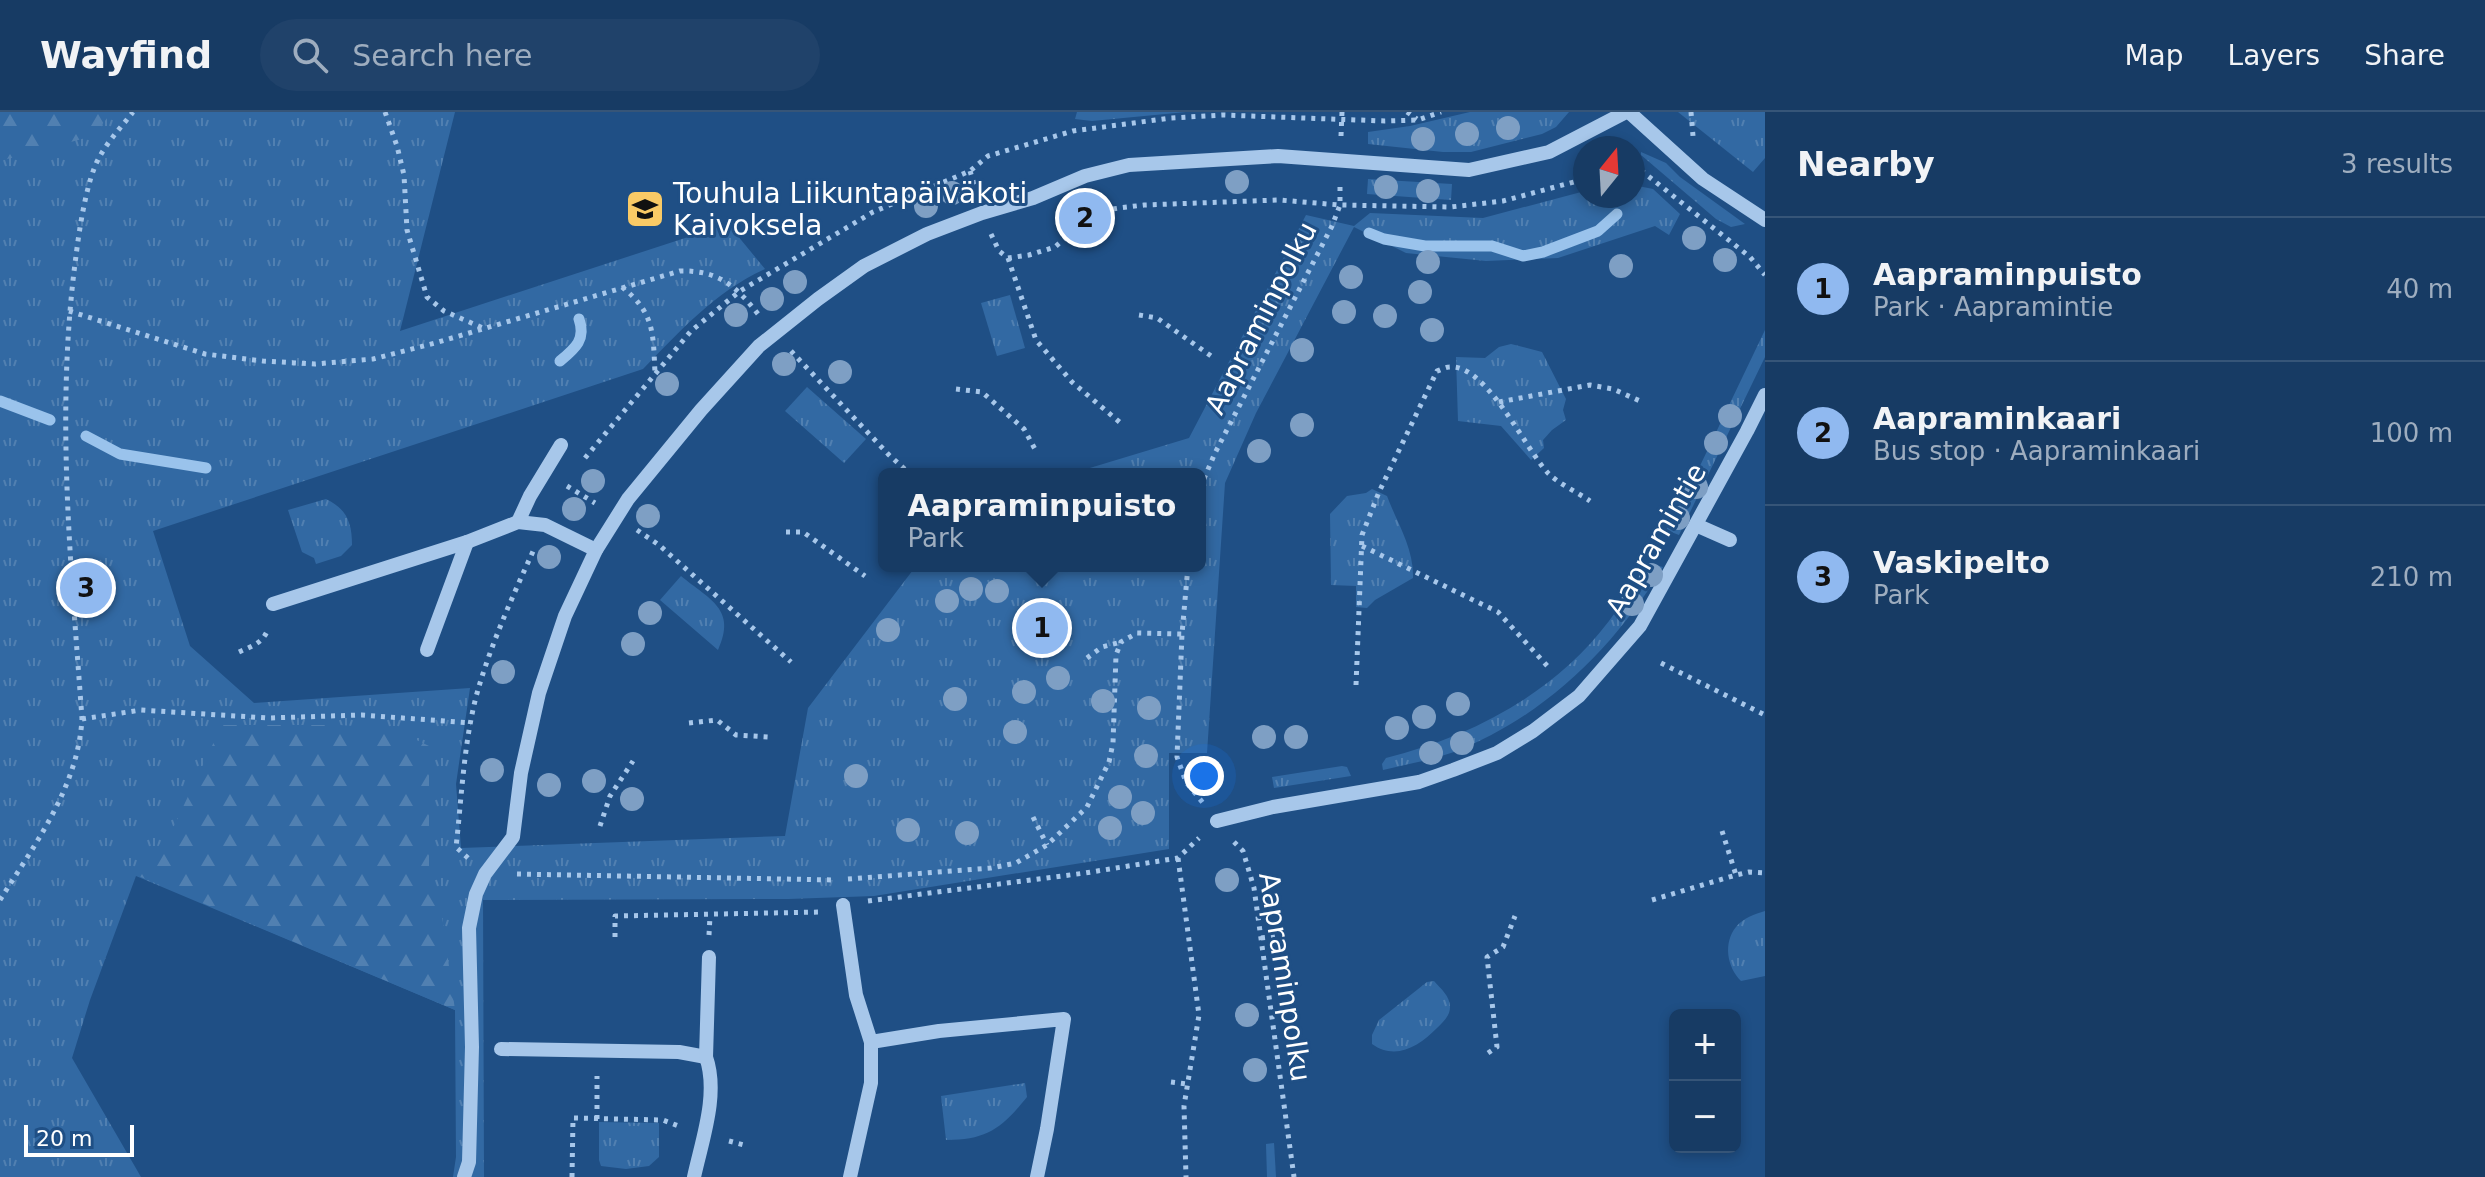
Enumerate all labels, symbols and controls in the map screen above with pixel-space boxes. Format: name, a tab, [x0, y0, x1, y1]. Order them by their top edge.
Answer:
search box	[260, 19, 820, 91]
text: Wayfind	[40, 33, 212, 77]
icon: search	[288, 33, 332, 77]
text: Search here	[352, 38, 532, 73]
text: Map	[2124, 39, 2184, 72]
text: Layers	[2228, 39, 2320, 72]
text: Share	[2364, 39, 2445, 72]
north arrow	[1573, 136, 1645, 208]
text: Nearby	[1797, 144, 1935, 184]
text: 3 results	[2341, 149, 2453, 179]
place label: Touhula Liikuntapäiväkoti Kaivoksela	[672, 177, 1027, 242]
school or university icon: Touhula Liikuntapäiväkoti Kaivoksela	[624, 188, 666, 230]
pin: 2	[1059, 188, 1111, 248]
street label: Aapraminpolku	[1198, 216, 1324, 420]
text: Aapraminpuisto	[1873, 257, 2142, 292]
text: 1	[1814, 274, 1832, 304]
text: 40 m	[2386, 274, 2453, 304]
text: Park · Aapramintie	[1873, 292, 2113, 322]
text: Aapraminkaari	[1873, 401, 2121, 436]
text: 2	[1814, 418, 1832, 448]
text: 100 m	[2370, 418, 2453, 448]
text: Bus stop · Aapraminkaari	[1873, 436, 2200, 466]
street label: Aapramintie	[1599, 457, 1713, 623]
popup	[878, 468, 1206, 572]
text: Aapraminpuisto	[908, 488, 1176, 523]
text: Park	[908, 523, 964, 553]
text: Vaskipelto	[1873, 545, 2050, 580]
pin: 3	[60, 558, 112, 618]
text: 3	[1814, 562, 1832, 592]
text: 210 m	[2370, 562, 2453, 592]
text: Park	[1873, 580, 1929, 610]
pin: 1	[1016, 598, 1068, 658]
your location	[1184, 756, 1224, 796]
street label: Aapraminpolku	[1252, 870, 1318, 1084]
map controls	[1669, 1009, 1741, 1153]
button: +	[1669, 1009, 1741, 1081]
button: −	[1669, 1081, 1741, 1153]
scale bar	[24, 1121, 134, 1157]
text: 20 m	[36, 1126, 92, 1151]

